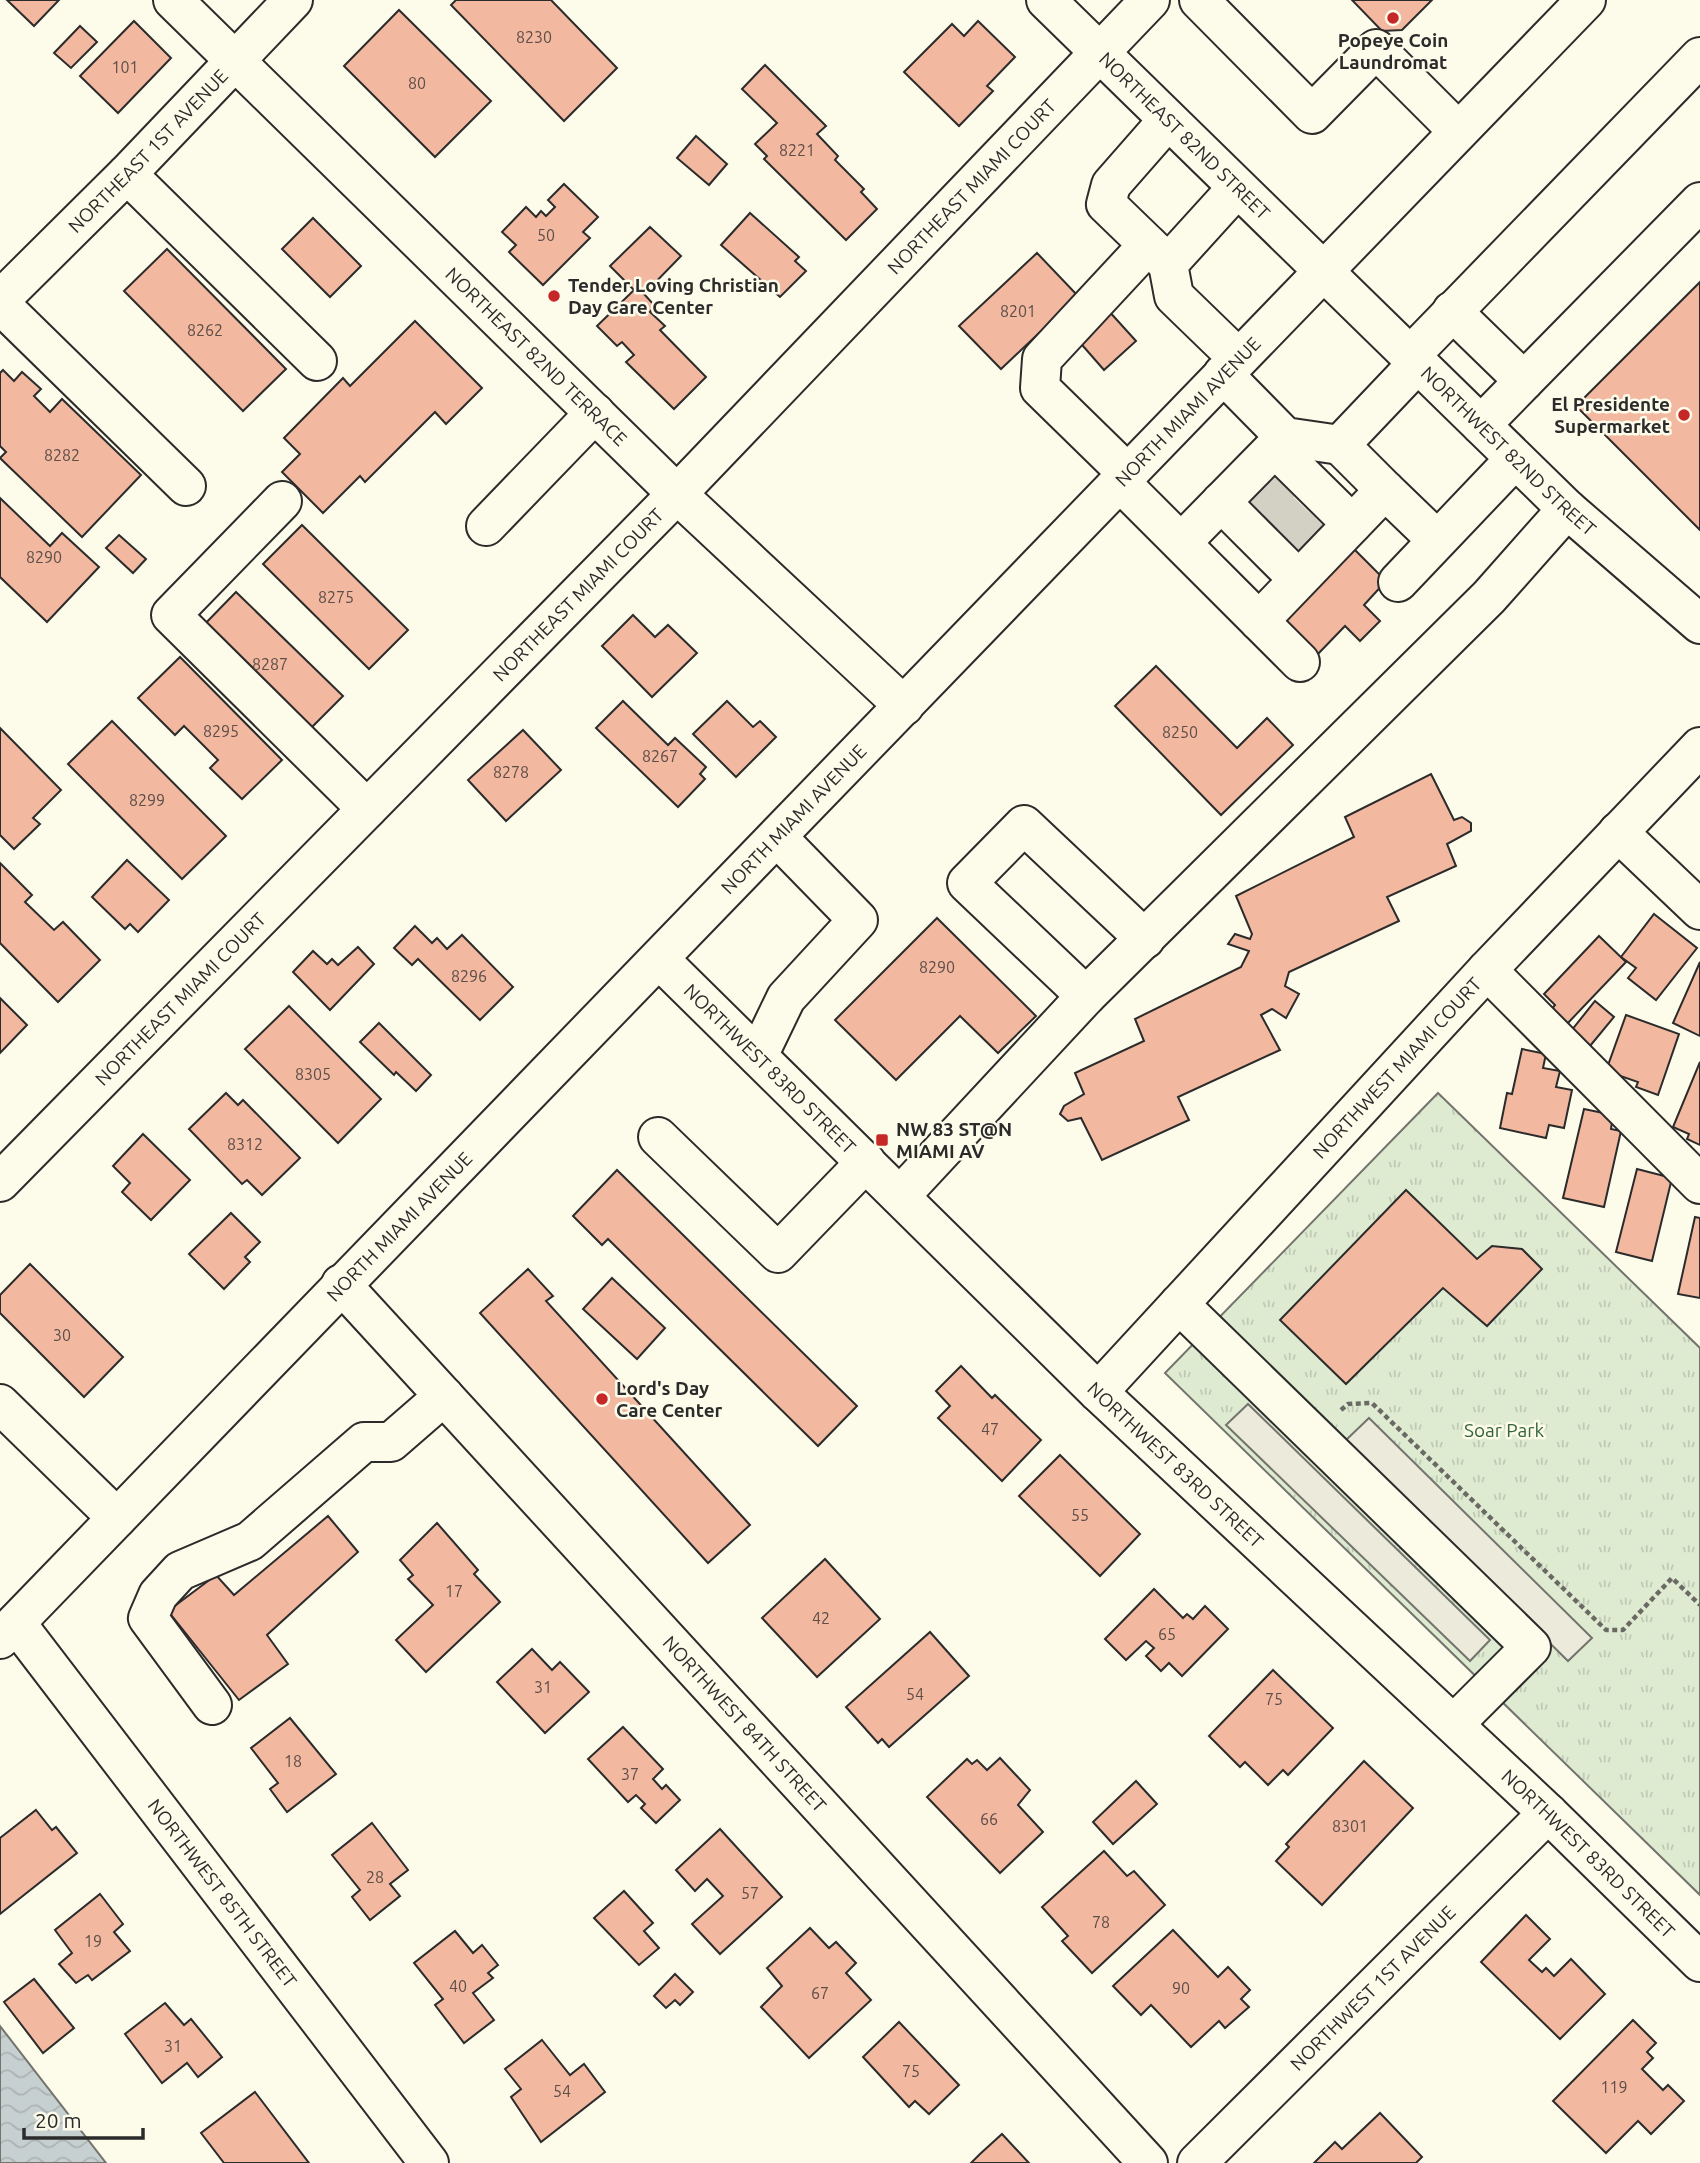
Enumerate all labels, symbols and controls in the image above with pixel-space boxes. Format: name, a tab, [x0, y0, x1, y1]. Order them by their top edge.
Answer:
marker: Popeye Coin Laundromat	[1385, 10, 1401, 26]
house number: 8230	[516, 28, 552, 46]
place label: Popeye Coin Laundromat	[1338, 29, 1448, 73]
street label: NORTHEAST 82ND STREET	[1095, 47, 1275, 224]
house number: 101	[111, 58, 139, 76]
street label: NORTHEAST 1ST AVENUE	[63, 65, 232, 237]
house number: 80	[408, 74, 426, 92]
street label: NORTHEAST MIAMI COURT	[883, 94, 1060, 278]
house number: 8221	[779, 141, 815, 159]
house number: 50	[537, 226, 555, 244]
street label: NORTHEAST 82ND TERRACE	[441, 263, 632, 450]
place label: Tender Loving Christian Day Care Center	[568, 274, 779, 318]
marker: Tender Loving Christian Day Care Center	[546, 288, 562, 304]
house number: 8201	[1000, 302, 1036, 320]
house number: 8262	[187, 321, 223, 339]
street label: NORTH MIAMI AVENUE	[1111, 332, 1265, 491]
street label: NORTHWEST 82ND STREET	[1417, 362, 1601, 540]
place label: El Presidente Supermarket	[1551, 393, 1670, 437]
marker: El Presidente Supermarket	[1676, 407, 1692, 423]
house number: 8282	[44, 446, 80, 464]
street label: NORTHEAST MIAMI COURT	[488, 503, 668, 686]
house number: 8290	[26, 548, 62, 566]
house number: 8275	[318, 588, 354, 606]
house number: 8287	[252, 655, 288, 673]
house number: 8295	[203, 722, 239, 740]
house number: 8250	[1162, 723, 1198, 741]
street label: NORTH MIAMI AVENUE	[716, 740, 871, 898]
house number: 8267	[642, 747, 678, 765]
house number: 8278	[493, 763, 529, 781]
house number: 8299	[129, 791, 165, 809]
street label: NORTHEAST MIAMI COURT	[91, 908, 270, 1090]
house number: 8290	[919, 958, 955, 976]
house number: 8296	[451, 967, 487, 985]
street label: NORTHWEST MIAMI COURT	[1308, 972, 1486, 1163]
street label: NORTHWEST 83RD STREET	[680, 979, 861, 1158]
house number: 8305	[295, 1065, 331, 1083]
place label: NW 83 ST@N MIAMI AV	[896, 1118, 1012, 1162]
marker: NW 83 ST@N MIAMI AV	[874, 1132, 890, 1148]
house number: 8312	[227, 1135, 263, 1153]
street label: NORTH MIAMI AVENUE	[322, 1147, 476, 1306]
house number: 30	[53, 1326, 71, 1344]
place label: Lord's Day Care Center	[616, 1377, 723, 1421]
street label: NORTHWEST 83RD STREET	[1083, 1377, 1268, 1552]
marker: Lord's Day Care Center	[594, 1391, 610, 1407]
park label: Soar Park	[1464, 1419, 1544, 1441]
house number: 47	[981, 1420, 999, 1438]
house number: 55	[1071, 1506, 1089, 1524]
house number: 17	[445, 1582, 463, 1600]
house number: 42	[812, 1609, 830, 1627]
house number: 65	[1158, 1625, 1176, 1643]
street label: NORTHWEST 84TH STREET	[659, 1631, 831, 1817]
house number: 31	[534, 1678, 552, 1696]
house number: 54	[906, 1685, 924, 1703]
house number: 75	[1265, 1690, 1283, 1708]
house number: 18	[284, 1752, 302, 1770]
house number: 37	[621, 1765, 639, 1783]
street label: NORTHWEST 83RD STREET	[1497, 1765, 1680, 1943]
street label: NORTHWEST 85TH STREET	[144, 1795, 302, 1992]
house number: 66	[980, 1810, 998, 1828]
house number: 8301	[1332, 1817, 1368, 1835]
house number: 28	[366, 1868, 384, 1886]
house number: 57	[741, 1884, 759, 1902]
street label: NORTHWEST 1ST AVENUE	[1286, 1901, 1460, 2075]
house number: 78	[1092, 1913, 1110, 1931]
house number: 19	[84, 1932, 102, 1950]
house number: 40	[449, 1977, 467, 1995]
house number: 90	[1172, 1979, 1190, 1997]
house number: 67	[811, 1984, 829, 2002]
house number: 31	[164, 2037, 182, 2055]
house number: 75	[902, 2062, 920, 2080]
house number: 119	[1600, 2078, 1628, 2096]
house number: 54	[553, 2082, 571, 2100]
scale bar	[24, 2096, 144, 2140]
text: 20 m	[35, 2108, 82, 2132]

